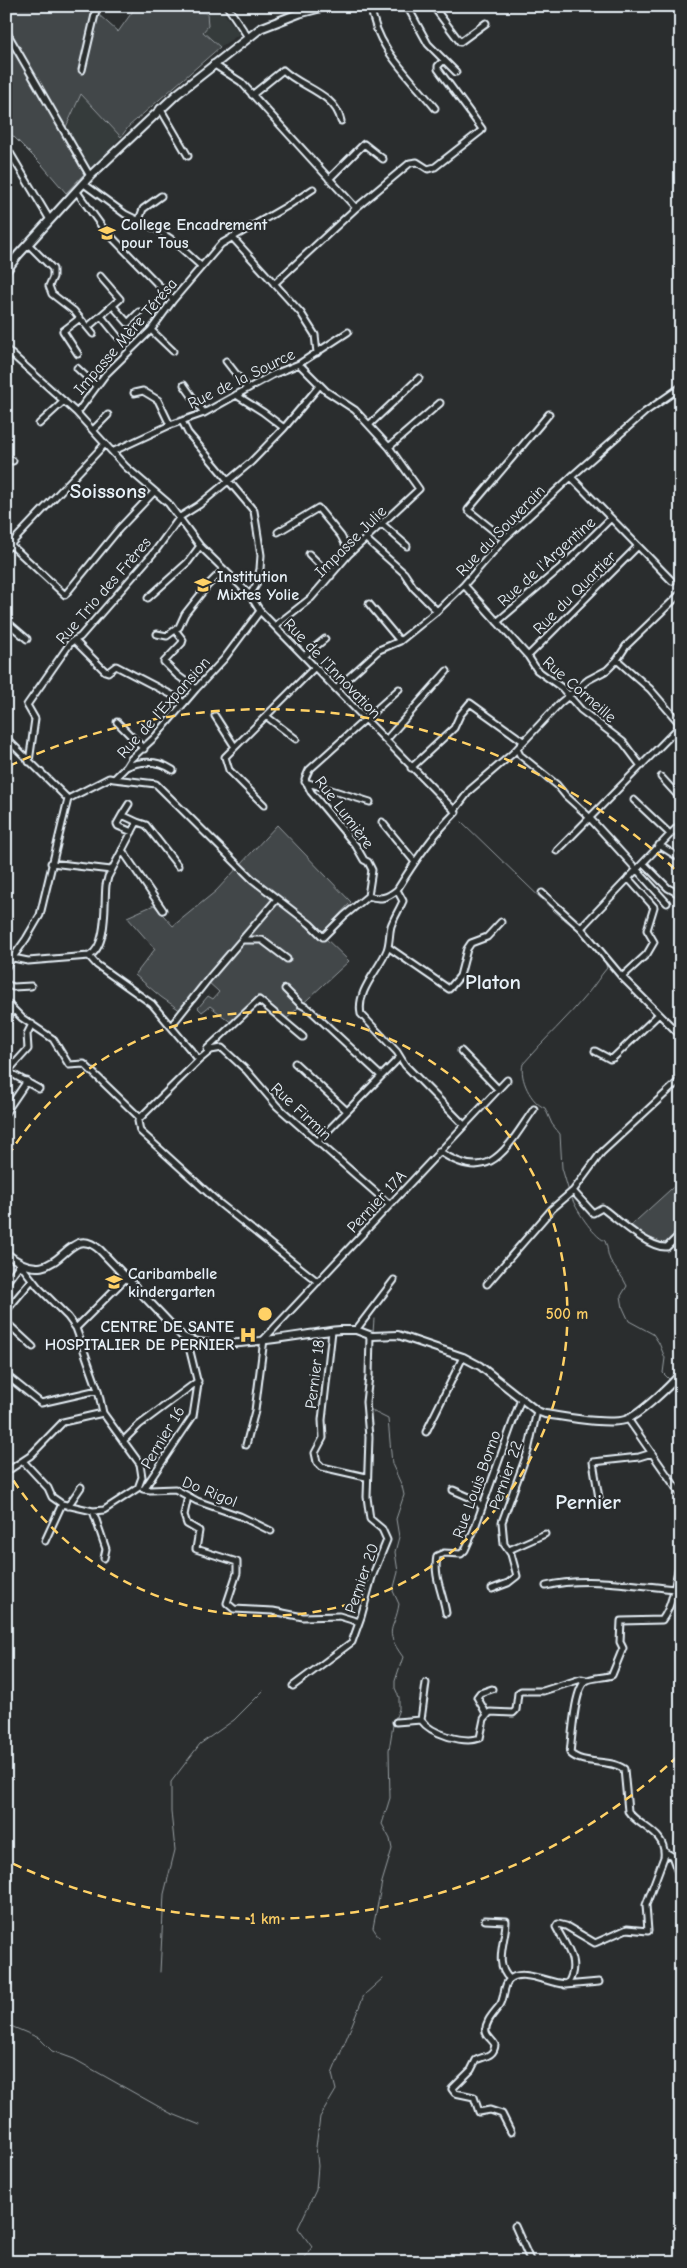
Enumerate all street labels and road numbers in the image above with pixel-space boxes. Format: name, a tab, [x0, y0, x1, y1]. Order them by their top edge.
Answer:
street label: Impasse Mère Térésa	[70, 275, 181, 398]
street label: Rue de la Source	[185, 345, 298, 413]
street label: Rue du Souverain	[453, 481, 549, 580]
street label: Impasse Julie	[311, 502, 390, 581]
street label: Rue de l'Argentine	[494, 513, 599, 610]
street label: Rue Trio des Frères	[52, 533, 155, 648]
street label: Rue du Quartier	[530, 547, 620, 638]
street label: Rue de l'Innovation	[280, 615, 385, 722]
street label: Rue de l'Expansion	[114, 653, 214, 762]
street label: Rue Corneille	[539, 653, 620, 726]
street label: Rue Lumière	[311, 773, 377, 852]
street label: Rue Firmin	[267, 1079, 335, 1144]
street label: Pernier 17A	[344, 1167, 410, 1236]
street label: Pernier 18	[302, 1339, 328, 1410]
street label: Pernier 16	[137, 1403, 189, 1472]
street label: Rue Louis Borno	[449, 1428, 505, 1541]
street label: Pernier 22	[486, 1439, 526, 1512]
street label: Do Rigol	[180, 1473, 240, 1511]
street label: Pernier 20	[342, 1541, 382, 1616]

